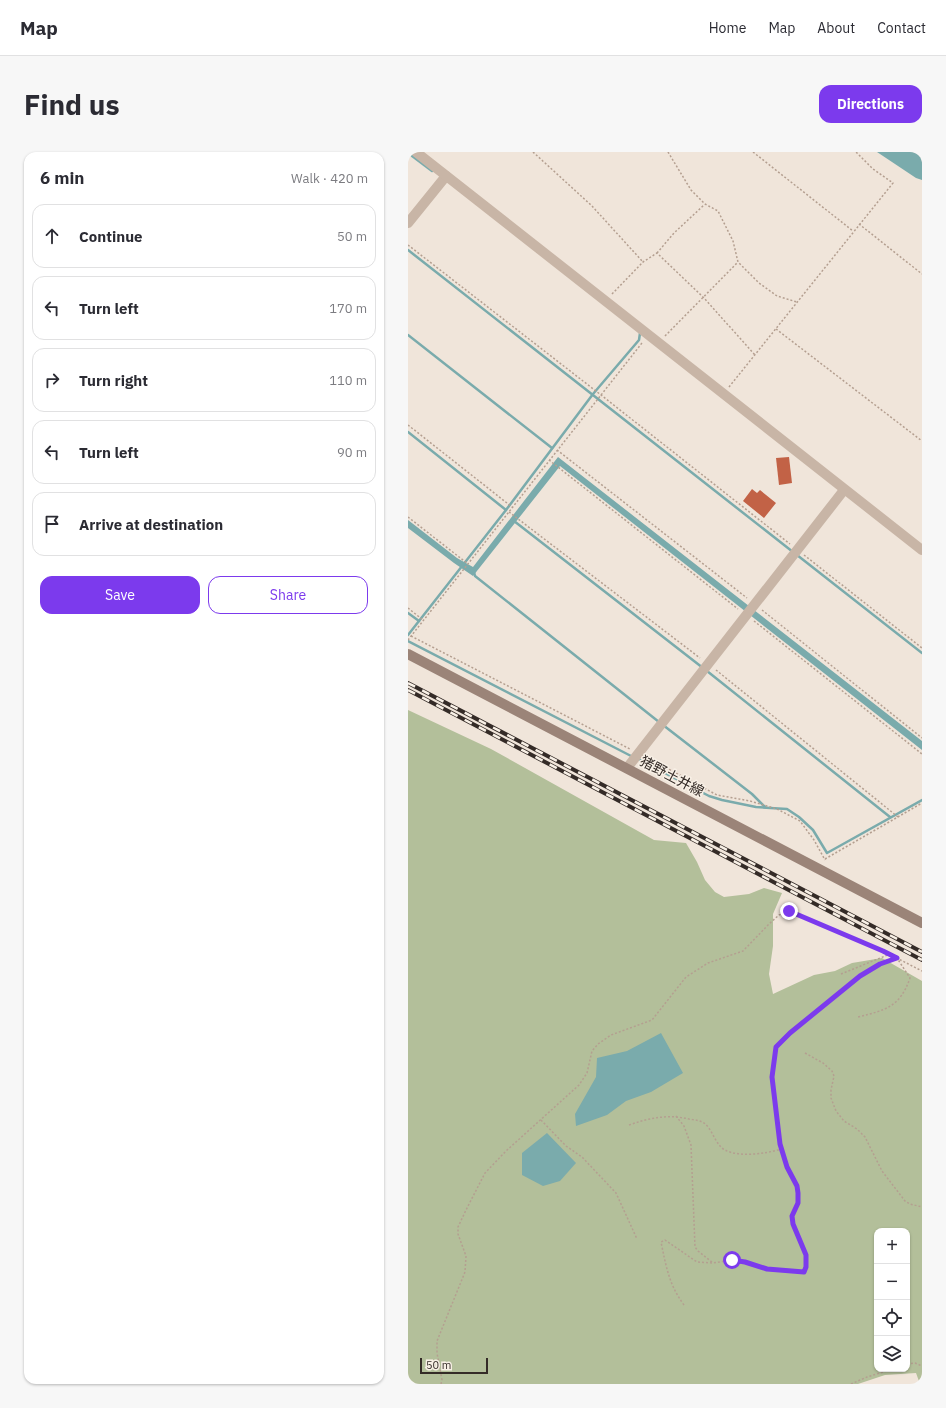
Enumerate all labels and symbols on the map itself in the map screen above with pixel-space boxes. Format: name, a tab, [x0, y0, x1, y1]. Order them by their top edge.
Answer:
street label: 猪野土井線	[637, 752, 707, 800]
route end	[780, 902, 798, 920]
route start	[723, 1251, 741, 1269]
scale bar	[420, 1356, 488, 1375]

